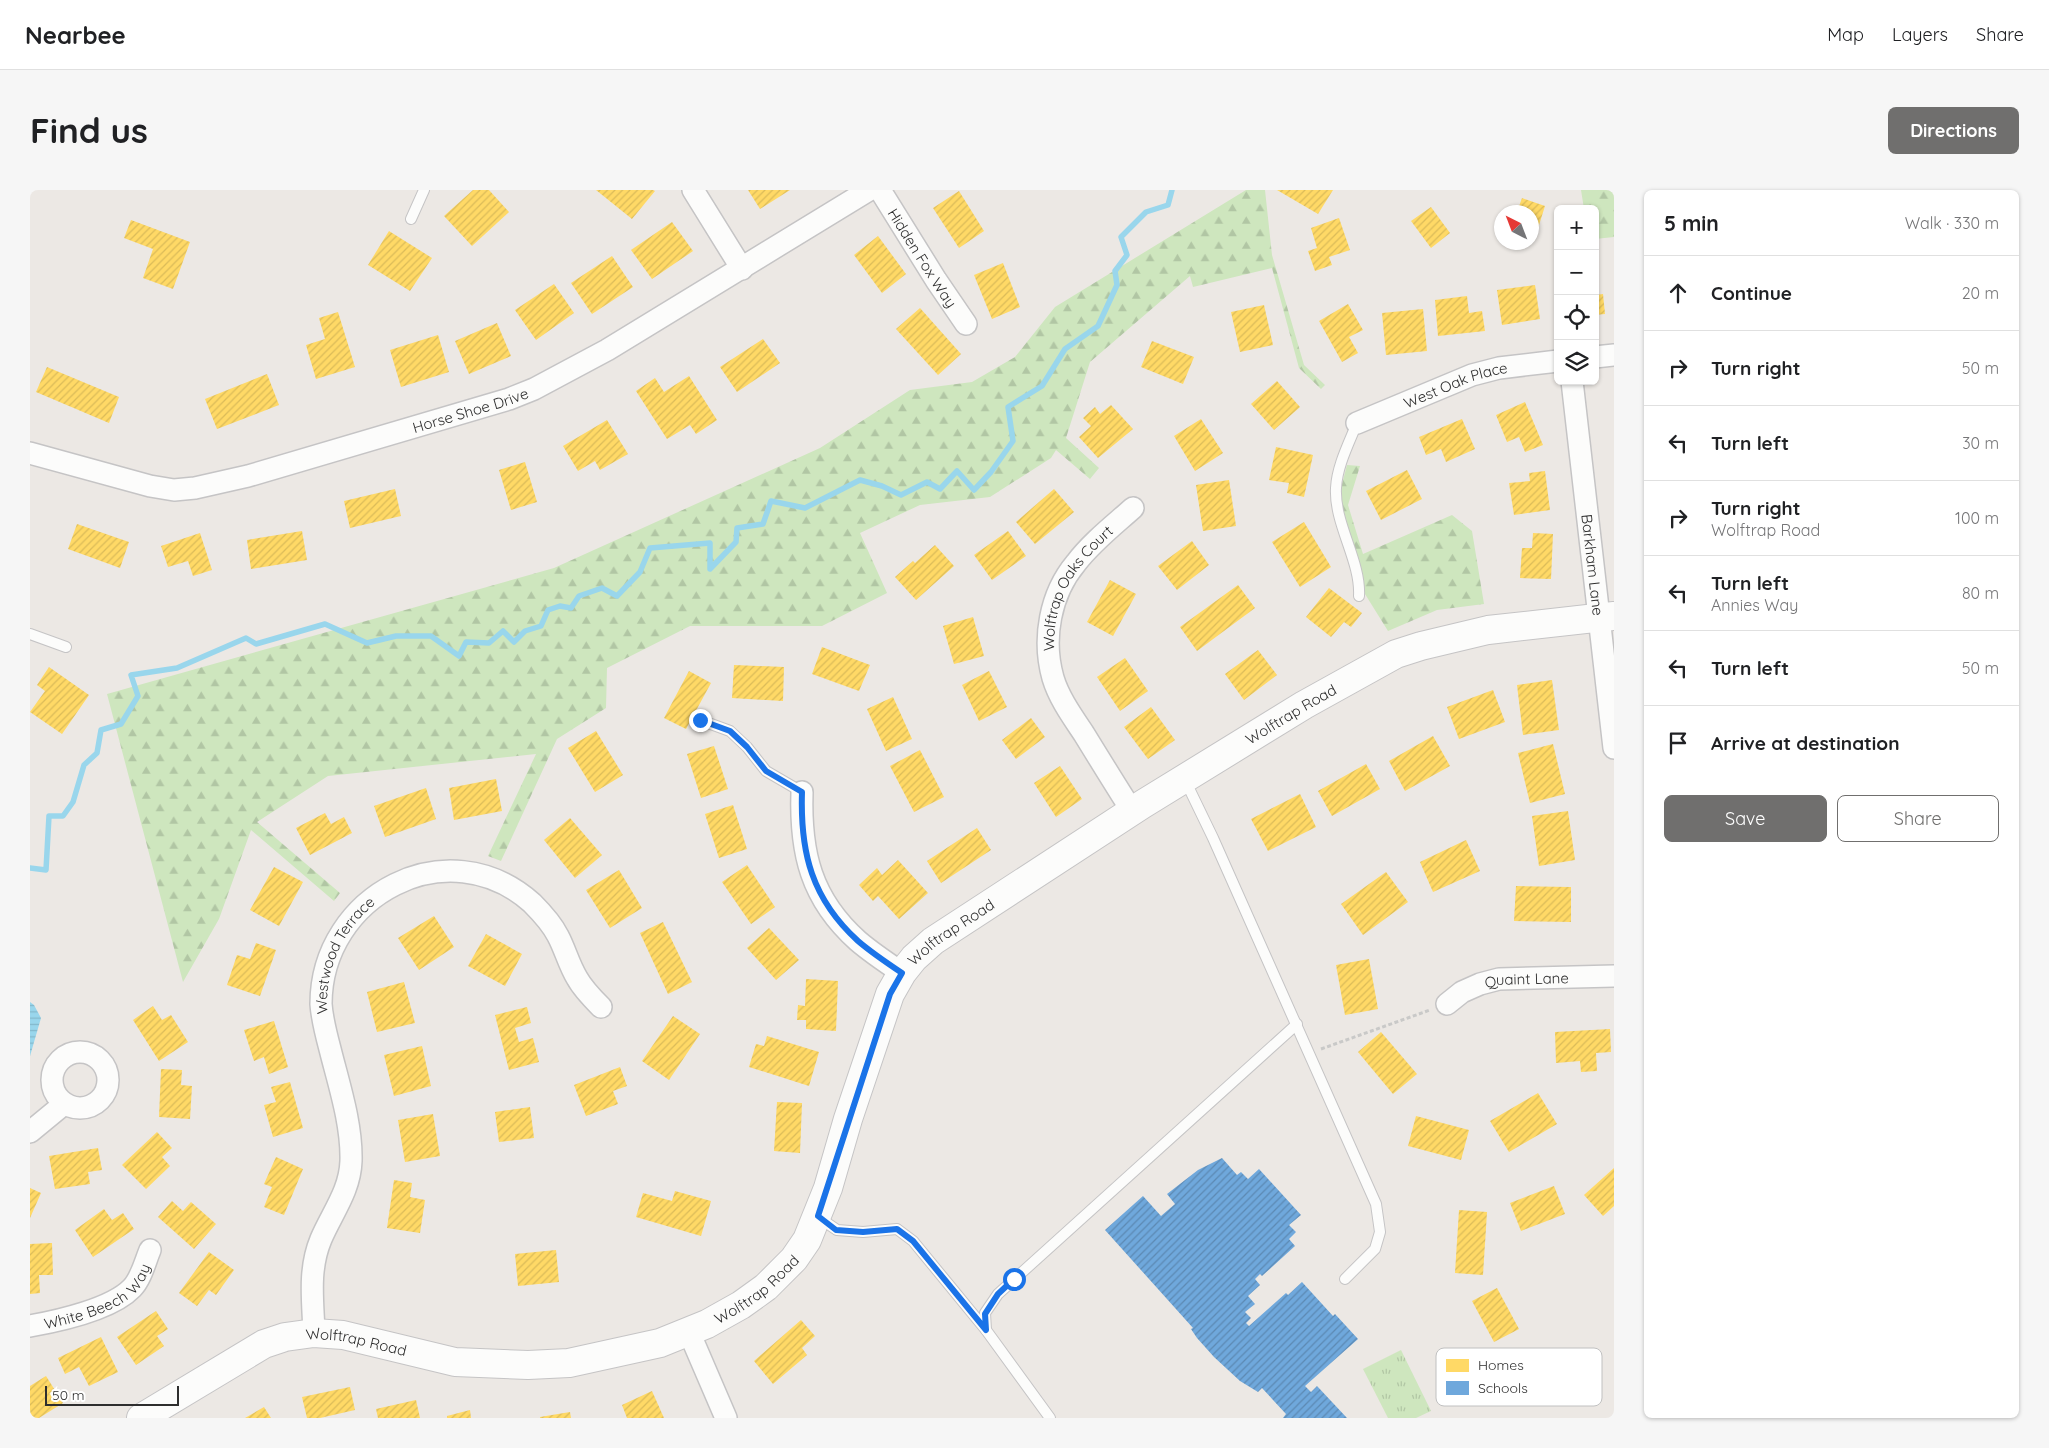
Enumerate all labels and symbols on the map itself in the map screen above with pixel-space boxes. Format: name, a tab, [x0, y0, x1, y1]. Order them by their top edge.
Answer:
street label: Hidden Fox Way	[884, 205, 961, 311]
north arrow	[1494, 205, 1539, 250]
street label: West Oak Place	[1401, 358, 1508, 412]
street label: Horse Shoe Drive	[410, 383, 531, 437]
street label: Barkham Lane	[1578, 513, 1608, 617]
street label: Wolftrap Oaks Court	[1039, 521, 1116, 651]
street label: Wolftrap Road	[1242, 680, 1339, 748]
route end	[689, 709, 712, 732]
street label: Westwood Terrace	[311, 892, 378, 1015]
street label: Wolftrap Road	[903, 894, 998, 969]
street label: Quaint Lane	[1482, 968, 1569, 992]
street label: Wolftrap Road	[711, 1250, 803, 1328]
street label: White Beech Way	[42, 1261, 154, 1333]
route start	[1003, 1268, 1026, 1291]
street label: Wolftrap Road	[305, 1323, 409, 1360]
legend	[1436, 1348, 1602, 1406]
text: Homes	[1478, 1356, 1524, 1374]
text: Schools	[1478, 1379, 1528, 1397]
scale bar	[45, 1383, 179, 1406]

